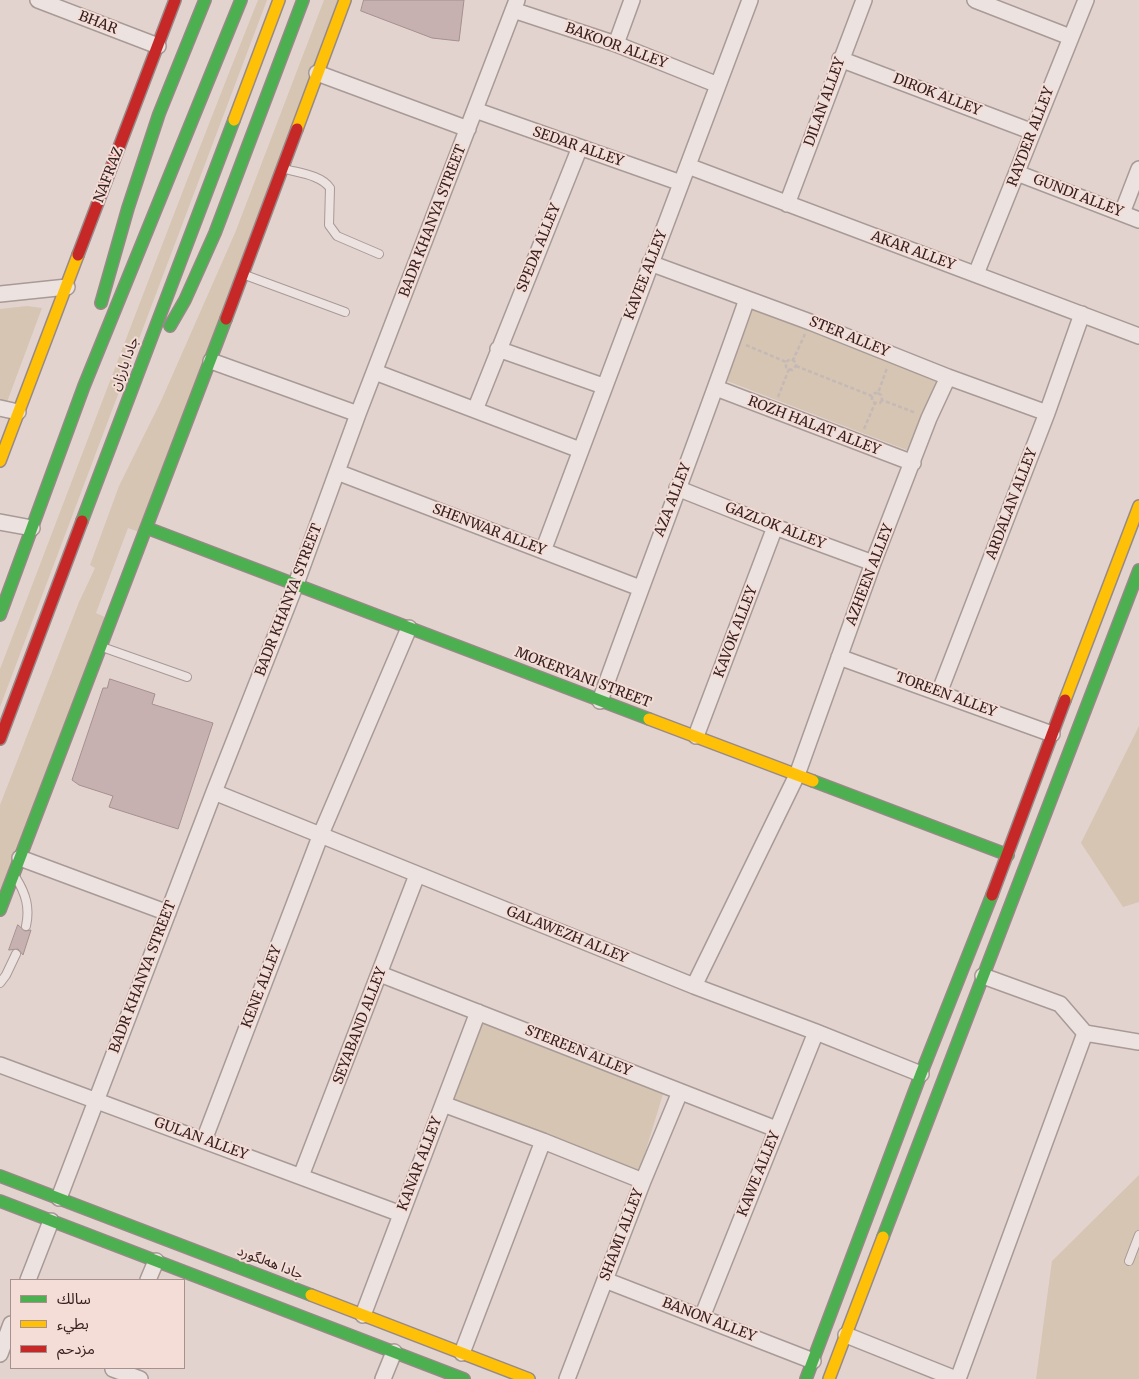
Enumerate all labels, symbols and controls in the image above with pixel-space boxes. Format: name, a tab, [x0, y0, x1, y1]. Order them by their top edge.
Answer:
street label: BHAR	[76, 8, 120, 38]
street label: BAKOOR ALLEY	[563, 20, 669, 72]
street label: DILAN ALLEY	[801, 55, 849, 149]
street label: DIROK ALLEY	[891, 70, 983, 120]
street label: RAYDER ALLEY	[1004, 85, 1058, 189]
street label: SEDAR ALLEY	[530, 124, 626, 170]
street label: BADR KHANYA STREET	[396, 142, 470, 300]
street label: NAFRAZ	[91, 145, 127, 205]
street label: GUNDI ALLEY	[1031, 171, 1125, 221]
street label: SPEDA ALLEY	[514, 201, 564, 295]
street label: KAVEE ALLEY	[621, 228, 671, 322]
street label: AKAR ALLEY	[869, 228, 957, 274]
street label: STER ALLEY	[807, 313, 891, 361]
street label: جادا بارزان	[107, 335, 143, 393]
street label: ROZH HALAT ALLEY	[746, 393, 882, 459]
street label: ARDALAN ALLEY	[983, 446, 1041, 562]
street label: AZA ALLEY	[651, 461, 695, 539]
street label: GAZLOK ALLEY	[723, 499, 827, 553]
street label: SHENWAR ALLEY	[430, 501, 548, 559]
street label: BADR KHANYA STREET	[252, 521, 326, 679]
street label: AZHEEN ALLEY	[843, 522, 897, 628]
street label: KAVOK ALLEY	[711, 584, 761, 680]
street label: MOKERYANI STREET	[513, 644, 653, 712]
street label: TOREEN ALLEY	[893, 669, 999, 721]
street label: BADR KHANYA STREET	[106, 898, 180, 1056]
street label: GALAWEZH ALLEY	[504, 903, 630, 967]
street label: KENE ALLEY	[239, 943, 285, 1031]
street label: SEYABAND ALLEY	[330, 965, 390, 1087]
street label: STEREEN ALLEY	[522, 1022, 634, 1080]
street label: GULAN ALLEY	[152, 1114, 250, 1164]
street label: KANAR ALLEY	[394, 1115, 446, 1213]
street label: KAWE ALLEY	[734, 1129, 784, 1219]
street label: SHAMI ALLEY	[597, 1187, 647, 1283]
street label: جادا هەلگورد	[235, 1243, 305, 1283]
legend	[10, 1279, 185, 1369]
text: سالك	[57, 1289, 91, 1308]
street label: BANON ALLEY	[660, 1294, 758, 1346]
text: بطيء	[57, 1314, 89, 1333]
text: مزدحم	[57, 1339, 95, 1358]

